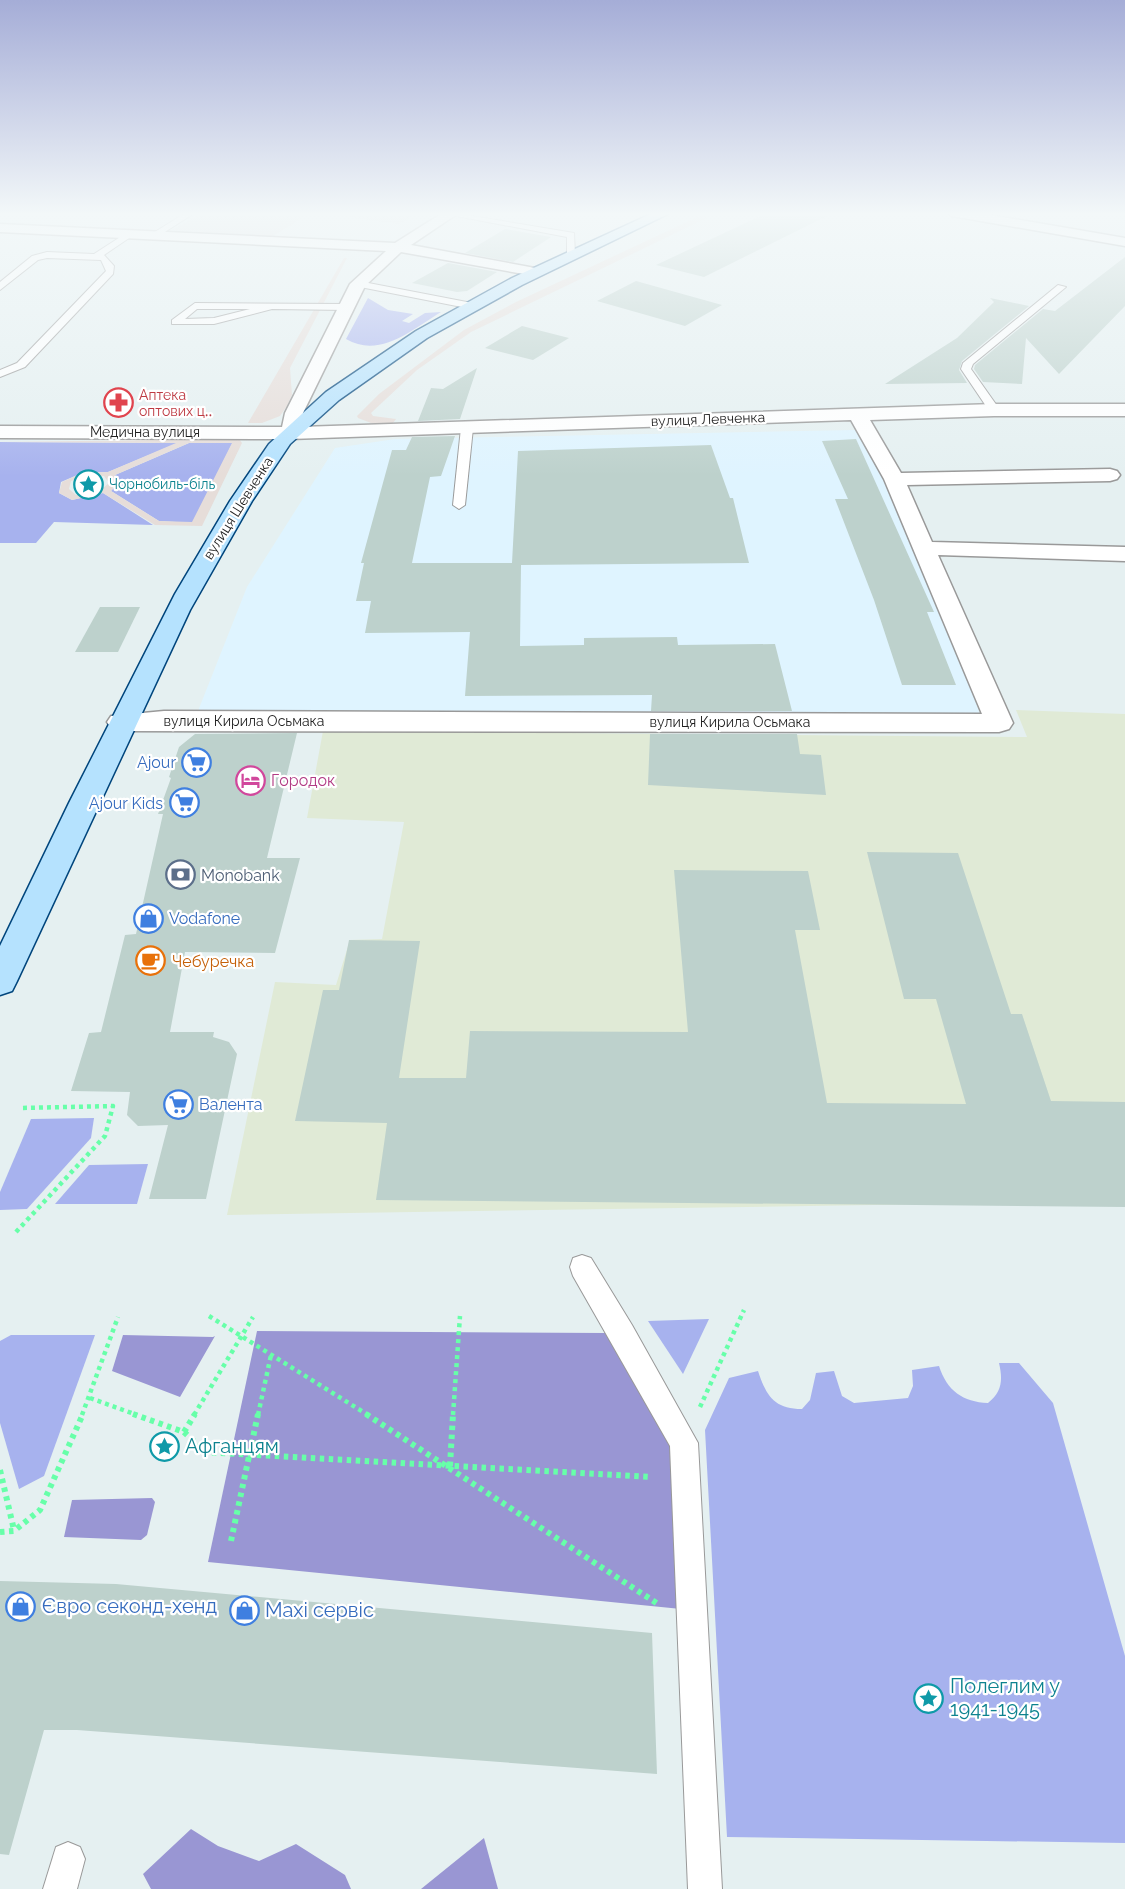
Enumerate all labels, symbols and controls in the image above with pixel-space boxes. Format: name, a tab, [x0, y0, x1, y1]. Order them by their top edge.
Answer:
pharmacy icon: Аптека оптових ц‥	[102, 387, 134, 419]
place label: Аптека оптових ц‥	[139, 387, 212, 419]
street label: вулиця Левченка	[650, 409, 766, 429]
street label: Медична вулиця	[90, 424, 200, 440]
street label: вулиця Шевченка	[200, 454, 276, 562]
place icon: Чорнобиль-біль	[72, 468, 104, 500]
place label: Чорнобиль-біль	[109, 476, 216, 492]
street label: вулиця Кирила Осьмака	[164, 713, 324, 729]
street label: вулиця Кирила Осьмака	[650, 714, 810, 730]
supermarket icon: Ajour	[181, 746, 213, 778]
place label: Ajour	[137, 753, 176, 772]
hotel icon: Городок	[234, 764, 266, 796]
place label: Городок	[271, 771, 335, 790]
supermarket icon: Ajour Kids	[168, 787, 200, 819]
place label: Ajour Kids	[89, 794, 163, 813]
bank icon: Monobank	[164, 859, 196, 891]
place label: Monobank	[201, 866, 280, 885]
shop icon: Vodafone	[132, 902, 164, 934]
place label: Vodafone	[169, 909, 240, 928]
cafe icon: Чебуречка	[135, 945, 167, 977]
place label: Чебуречка	[172, 952, 254, 971]
supermarket icon: Валента	[162, 1088, 194, 1120]
place label: Валента	[199, 1095, 263, 1114]
place icon: Афганцям	[148, 1430, 180, 1462]
place label: Афганцям	[185, 1434, 279, 1458]
shop icon: Євро секонд-хенд	[5, 1590, 37, 1622]
place label: Євро секонд-хенд	[42, 1594, 217, 1618]
shop icon: Maxi сервіс	[228, 1594, 260, 1626]
place label: Maxi сервіс	[265, 1598, 374, 1622]
place label: Полеглим у 1941-1945	[950, 1674, 1060, 1721]
place icon: Полеглим у 1941-1945	[913, 1682, 945, 1714]

